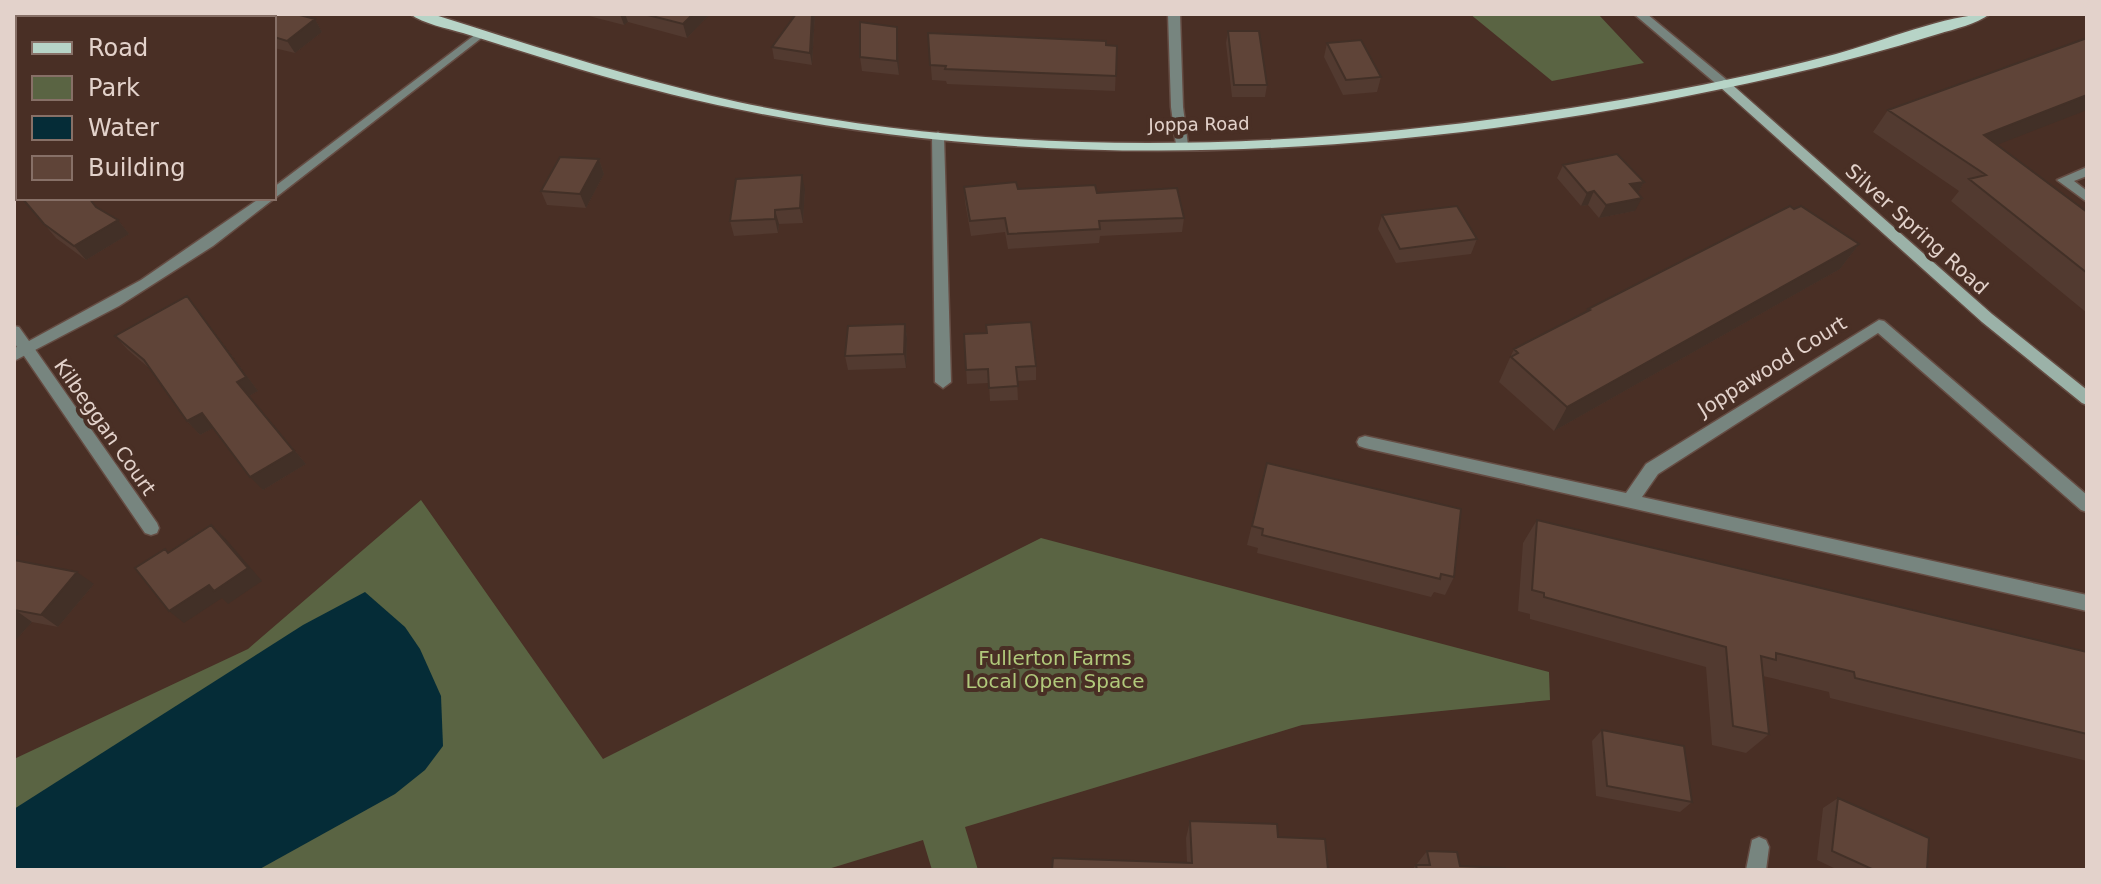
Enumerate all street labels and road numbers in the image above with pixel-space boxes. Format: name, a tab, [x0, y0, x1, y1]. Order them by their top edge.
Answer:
street label: Joppa Road	[1147, 113, 1250, 135]
street label: Silver Spring Road	[1841, 159, 1993, 299]
street label: Joppawood Court	[1692, 311, 1851, 422]
street label: Kilbeggan Court	[49, 354, 161, 500]

